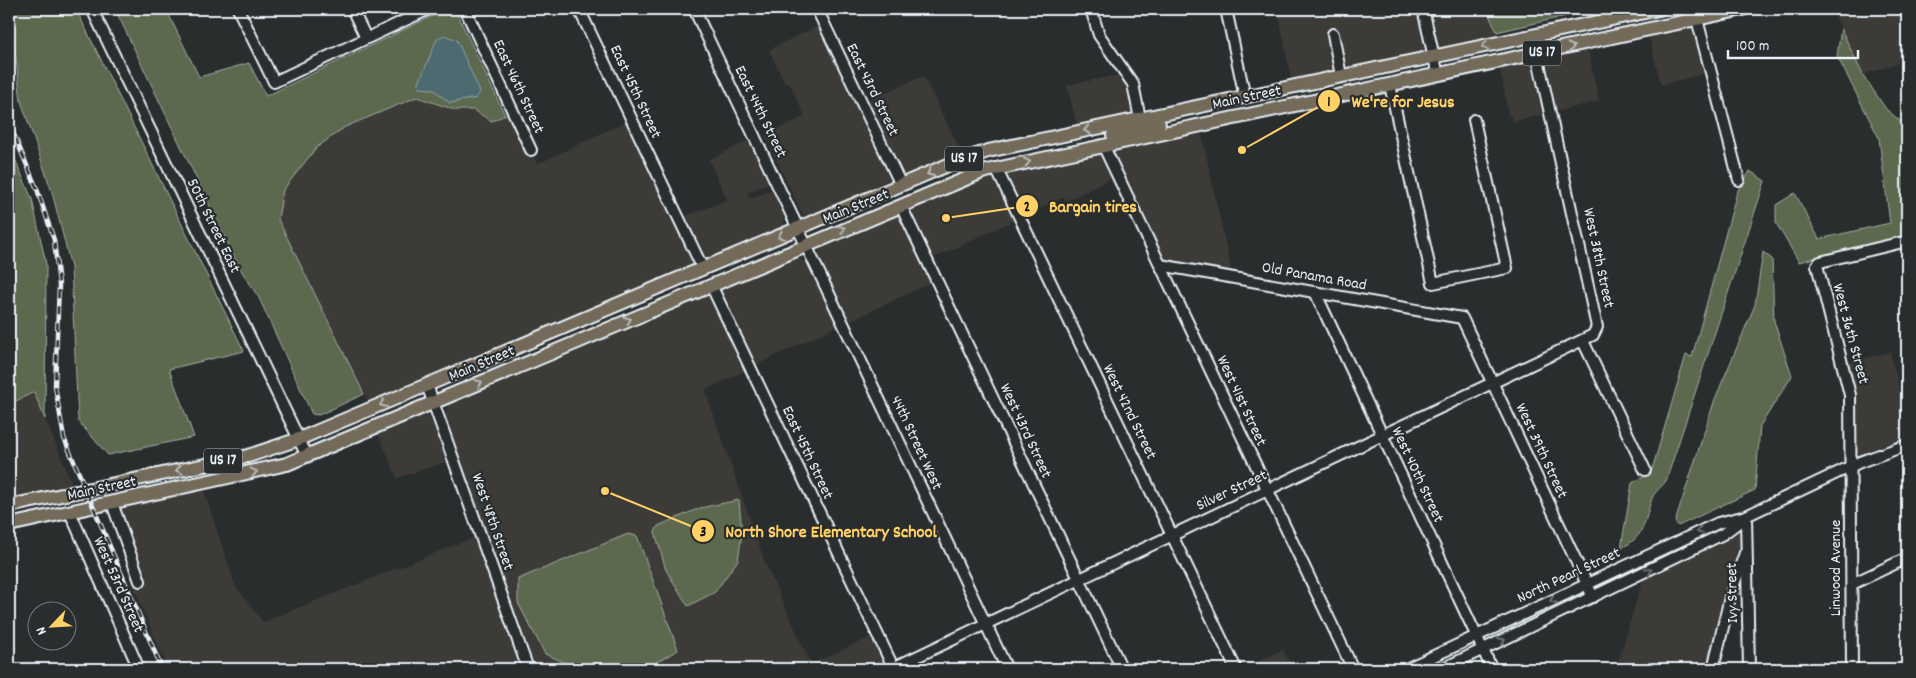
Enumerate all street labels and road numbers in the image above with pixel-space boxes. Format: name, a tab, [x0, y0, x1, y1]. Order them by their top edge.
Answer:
street label: East 46th Street	[486, 36, 550, 138]
street label: East 43rd Street	[840, 40, 904, 140]
road number: US 17	[1523, 40, 1561, 66]
street label: East 45th Street	[603, 41, 667, 143]
street label: East 44th Street	[728, 62, 792, 162]
street label: Main Street	[1210, 79, 1284, 116]
road number: US 17	[945, 146, 983, 172]
street label: 50th Street East	[180, 175, 246, 277]
street label: Main Street	[819, 183, 893, 231]
street label: West 38th Street	[1576, 206, 1620, 310]
street label: Old Panama Road	[1260, 256, 1368, 298]
street label: West 36th Street	[1826, 281, 1874, 387]
street label: Main Street	[445, 340, 519, 388]
street label: West 41st Street	[1210, 352, 1272, 450]
street label: West 42nd Street	[1096, 360, 1162, 464]
street label: West 43rd Street	[993, 380, 1057, 482]
street label: 44th Street West	[884, 392, 948, 494]
street label: West 39th Street	[1509, 400, 1573, 502]
street label: East 45th Street	[775, 402, 839, 504]
street label: West 40th Street	[1385, 423, 1449, 527]
road number: US 17	[204, 448, 242, 474]
street label: Silver Street	[1193, 464, 1271, 517]
street label: Main Street	[65, 470, 139, 507]
street label: West 48th Street	[465, 470, 519, 574]
street label: Linwood Avenue	[1825, 520, 1848, 616]
street label: West 53rd Street	[87, 533, 149, 637]
street label: North Pearl Street	[1513, 542, 1625, 610]
street label: Ivy Street	[1721, 562, 1745, 624]

